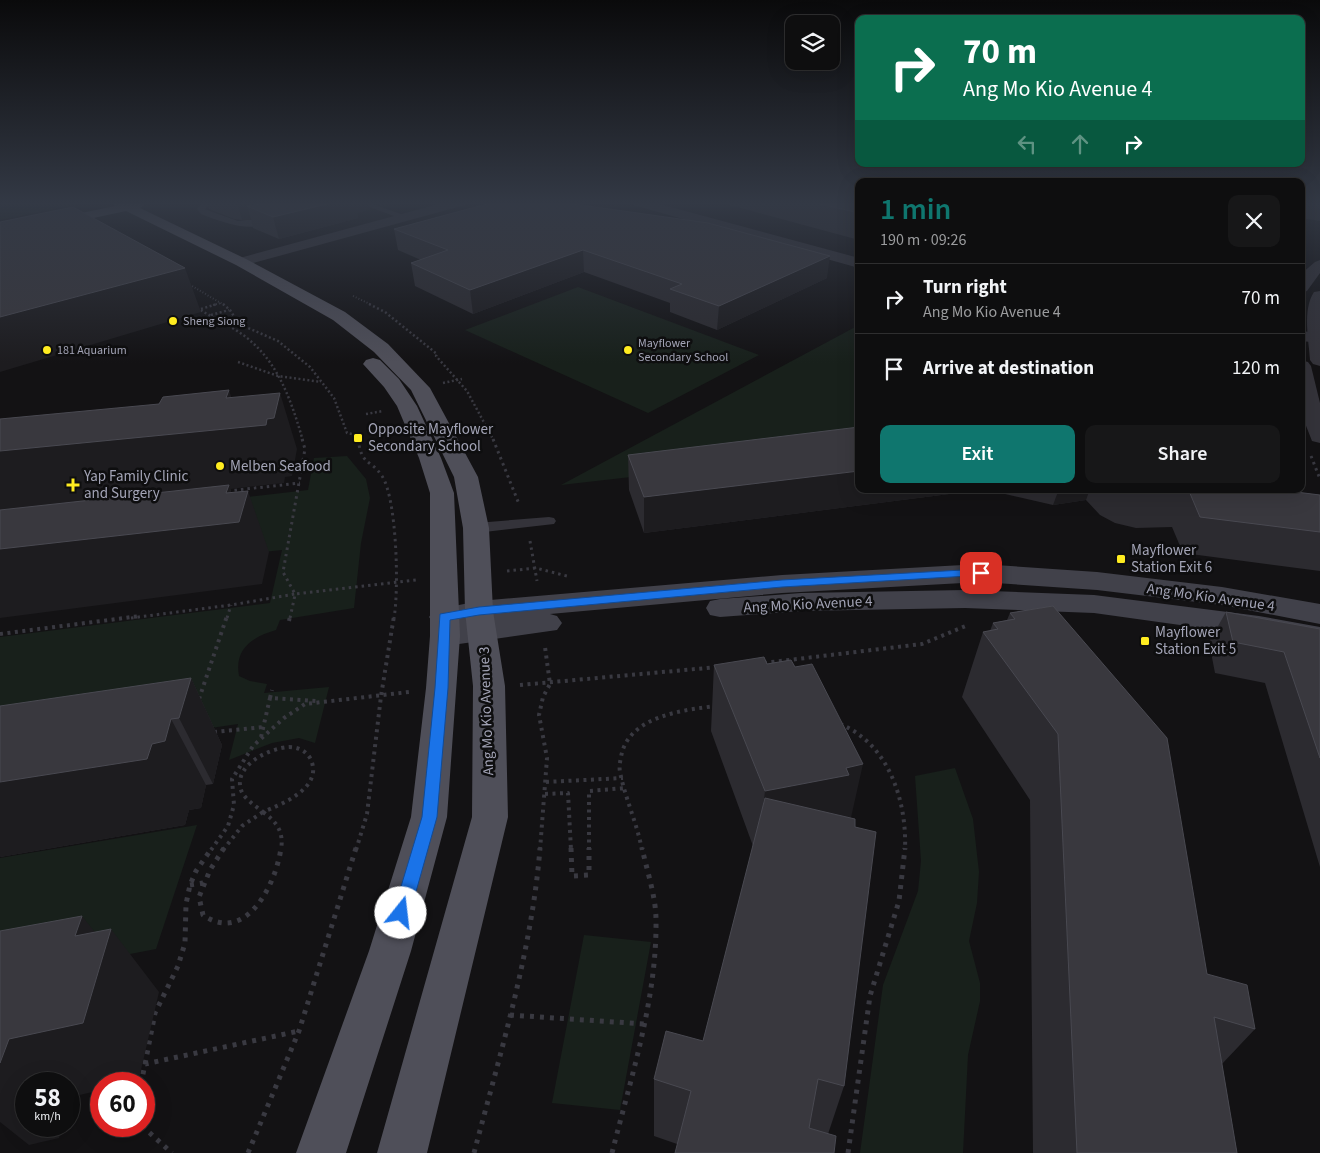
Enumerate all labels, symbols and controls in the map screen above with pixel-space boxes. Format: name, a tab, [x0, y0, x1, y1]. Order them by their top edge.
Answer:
map controls	[785, 15, 840, 70]
button: layers	[785, 15, 840, 70]
text: 70 m	[963, 27, 1037, 77]
icon: right	[880, 35, 945, 100]
text: Ang Mo Kio Avenue 4	[963, 73, 1152, 105]
icon: left	[1013, 130, 1041, 158]
icon: ahead	[1066, 130, 1094, 158]
icon: right	[1119, 130, 1147, 158]
text: 1 min	[880, 188, 951, 231]
button: close	[1228, 195, 1280, 247]
text: 190 m · 09:26	[880, 229, 967, 251]
text: Turn right	[923, 274, 1007, 301]
icon: right	[880, 285, 908, 313]
text: 70 m	[1242, 285, 1280, 312]
text: Ang Mo Kio Avenue 4	[923, 301, 1061, 323]
place label: Sheng Siong	[183, 313, 245, 330]
marker: Sheng Siong	[167, 315, 179, 327]
place label: Mayflower Secondary School	[638, 335, 728, 366]
place label: 181 Aquarium	[57, 342, 127, 359]
marker: 181 Aquarium	[41, 344, 53, 356]
marker: Mayflower Secondary School	[622, 344, 634, 356]
icon: arrive	[880, 355, 908, 383]
text: Arrive at destination	[923, 355, 1094, 382]
text: 120 m	[1232, 355, 1280, 382]
place label: Opposite Mayflower Secondary School	[368, 419, 494, 457]
button: Exit	[880, 425, 1075, 483]
button: Share	[1085, 425, 1280, 483]
marker: Opposite Mayflower Secondary School	[352, 432, 364, 444]
place label: Melben Seafood	[230, 456, 331, 477]
marker: Melben Seafood	[214, 460, 226, 472]
place label: Yap Family Clinic and Surgery	[83, 466, 188, 504]
marker: Yap Family Clinic and Surgery	[66, 478, 80, 492]
place label: Mayflower Station Exit 6	[1131, 540, 1212, 578]
pin	[960, 552, 1002, 594]
marker: Mayflower Station Exit 6	[1115, 553, 1127, 565]
icon: arrive	[967, 559, 995, 587]
street label: Ang Mo Kio Avenue 4	[1146, 578, 1277, 617]
street label: Ang Mo Kio Avenue 4	[743, 591, 874, 618]
place label: Mayflower Station Exit 5	[1155, 622, 1236, 660]
marker: Mayflower Station Exit 5	[1139, 635, 1151, 647]
street label: Ang Mo Kio Avenue 3	[474, 646, 499, 776]
position arrow	[374, 886, 426, 938]
speed limit sign: 60	[90, 1072, 155, 1137]
text: 58	[34, 1080, 61, 1116]
text: km/h	[34, 1108, 61, 1125]

